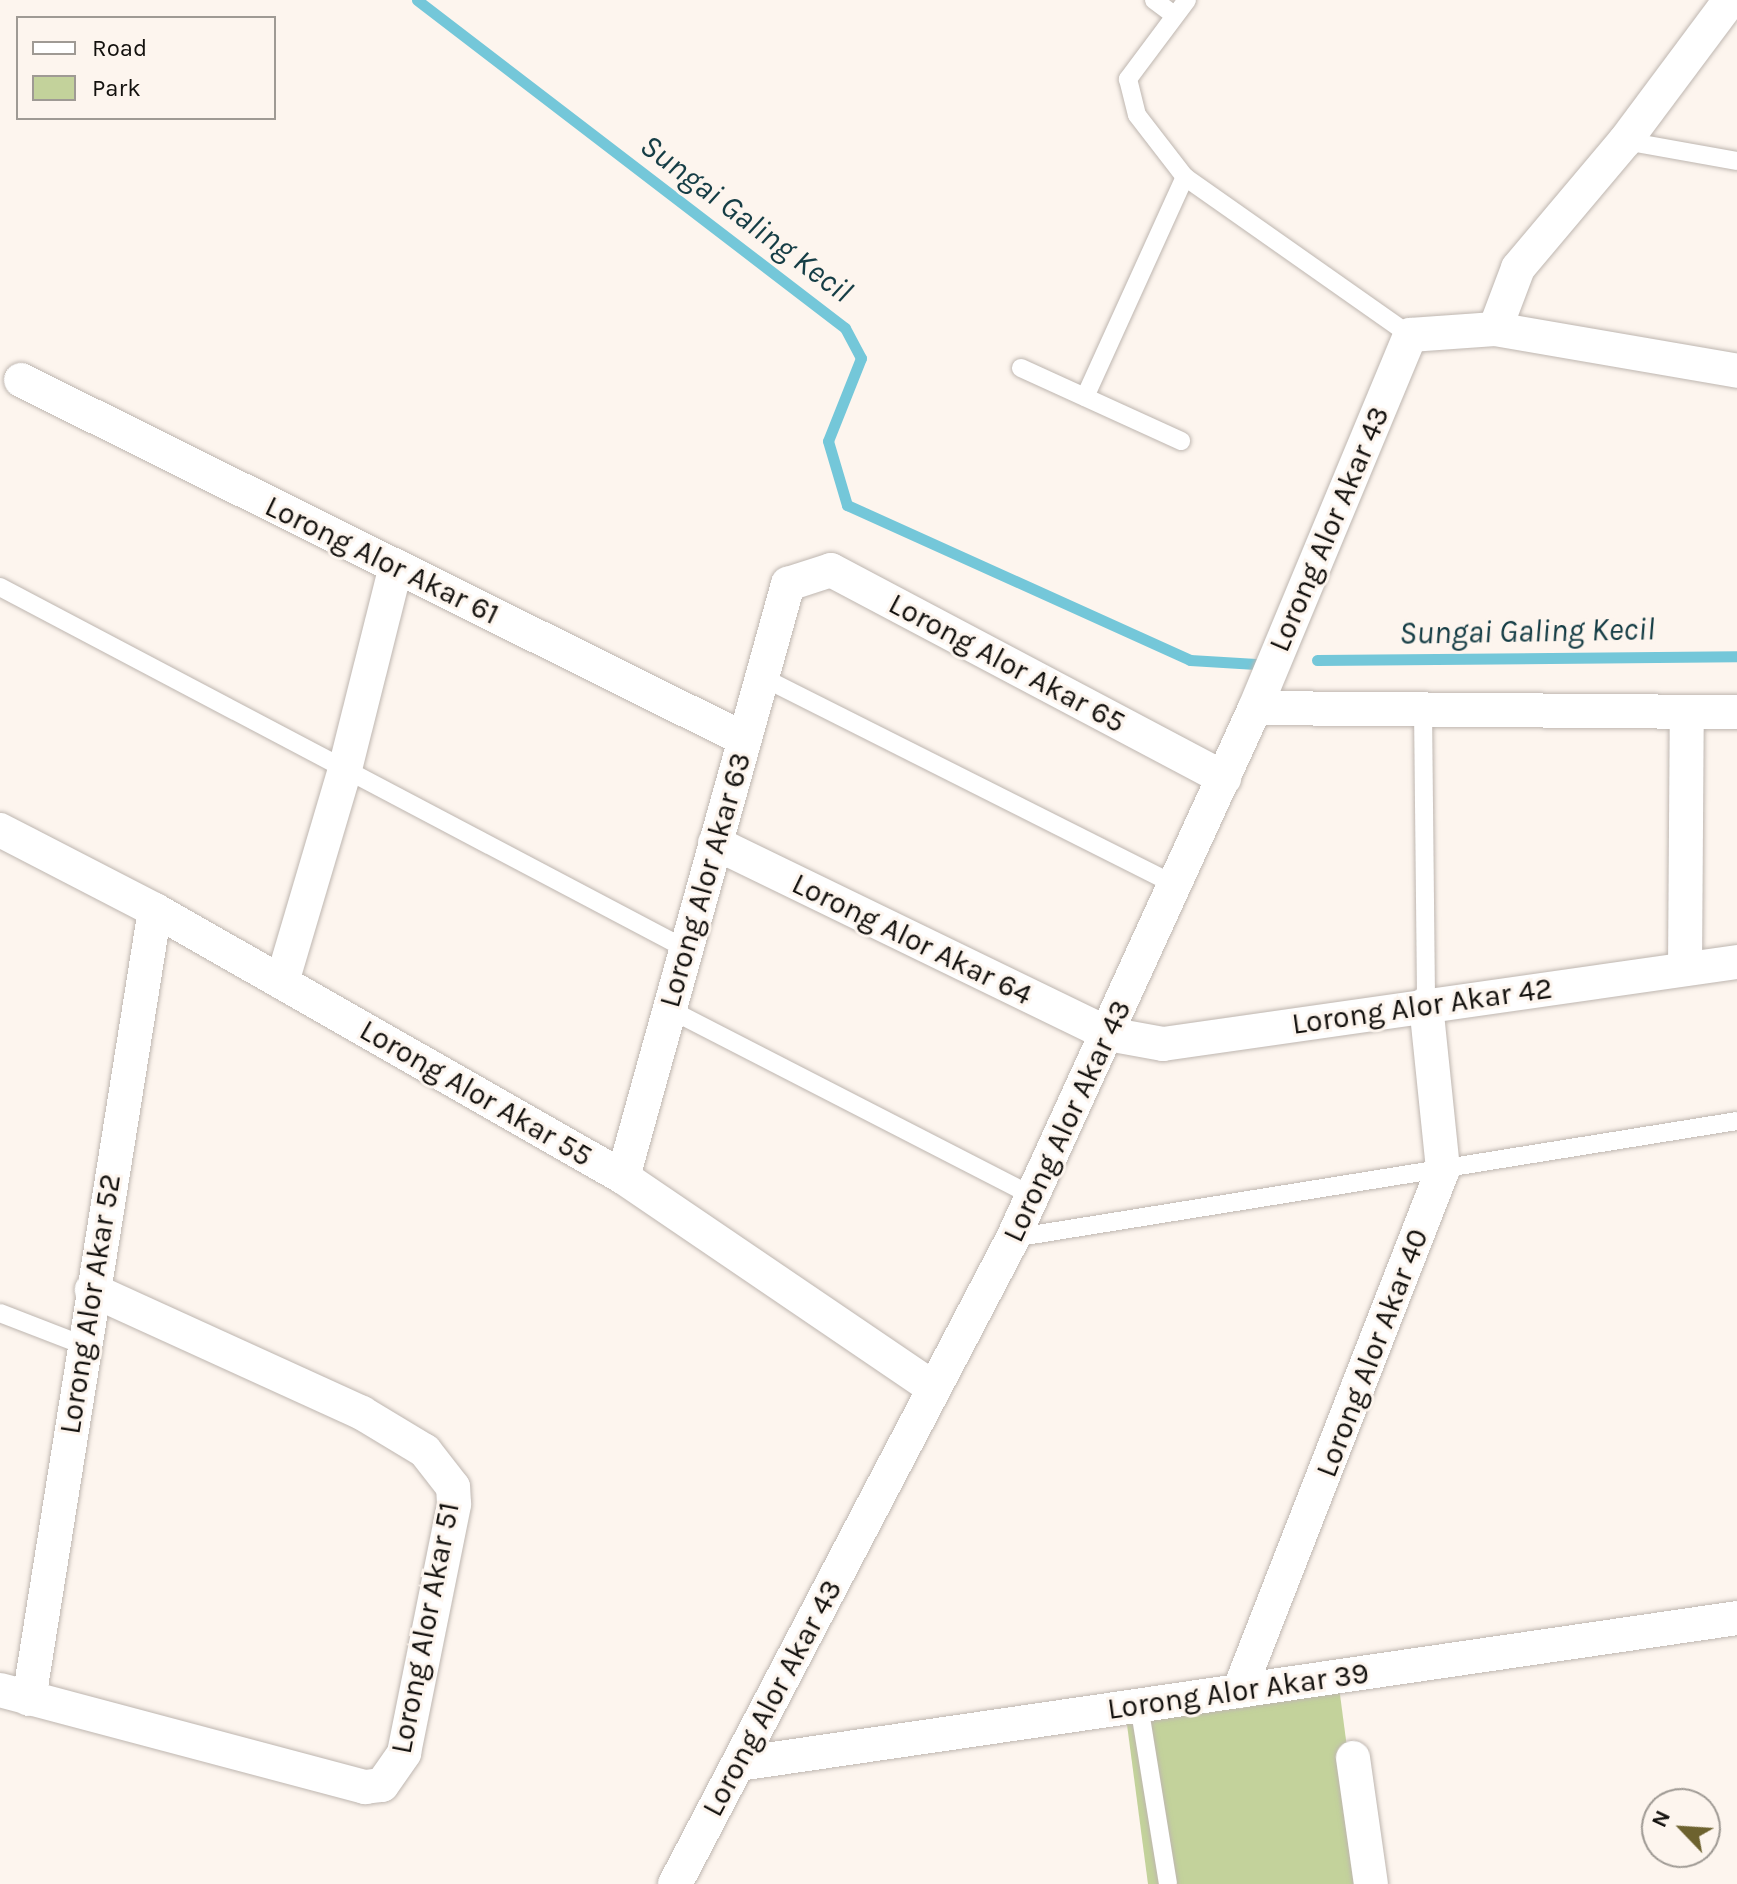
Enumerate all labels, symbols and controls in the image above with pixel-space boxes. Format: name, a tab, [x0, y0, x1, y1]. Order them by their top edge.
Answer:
legend	[16, 16, 276, 120]
text: Road	[92, 34, 147, 62]
text: Park	[92, 74, 141, 102]
water label: Sungai Galing Kecil	[632, 127, 860, 311]
street label: Lorong Alor Akar 43	[1261, 401, 1397, 657]
street label: Lorong Alor Akar 61	[259, 488, 505, 632]
street label: Lorong Alor Akar 65	[883, 585, 1131, 741]
water label: Sungai Galing Kecil	[1399, 611, 1655, 653]
street label: Lorong Alor Akar 63	[651, 748, 759, 1012]
street label: Lorong Alor Akar 64	[786, 865, 1038, 1013]
street label: Lorong Alor Akar 42	[1289, 970, 1555, 1042]
street label: Lorong Alor Akar 43	[995, 994, 1139, 1248]
street label: Lorong Alor Akar 55	[353, 1012, 599, 1174]
street label: Lorong Alor Akar 52	[52, 1171, 128, 1437]
street label: Lorong Alor Akar 40	[1308, 1224, 1436, 1482]
street label: Lorong Alor Akar 51	[383, 1499, 467, 1757]
street label: Lorong Alor Akar 43	[694, 1573, 850, 1823]
street label: Lorong Alor Akar 39	[1105, 1655, 1371, 1727]
north arrow	[1641, 1788, 1721, 1868]
text: N	[1646, 1806, 1676, 1831]

